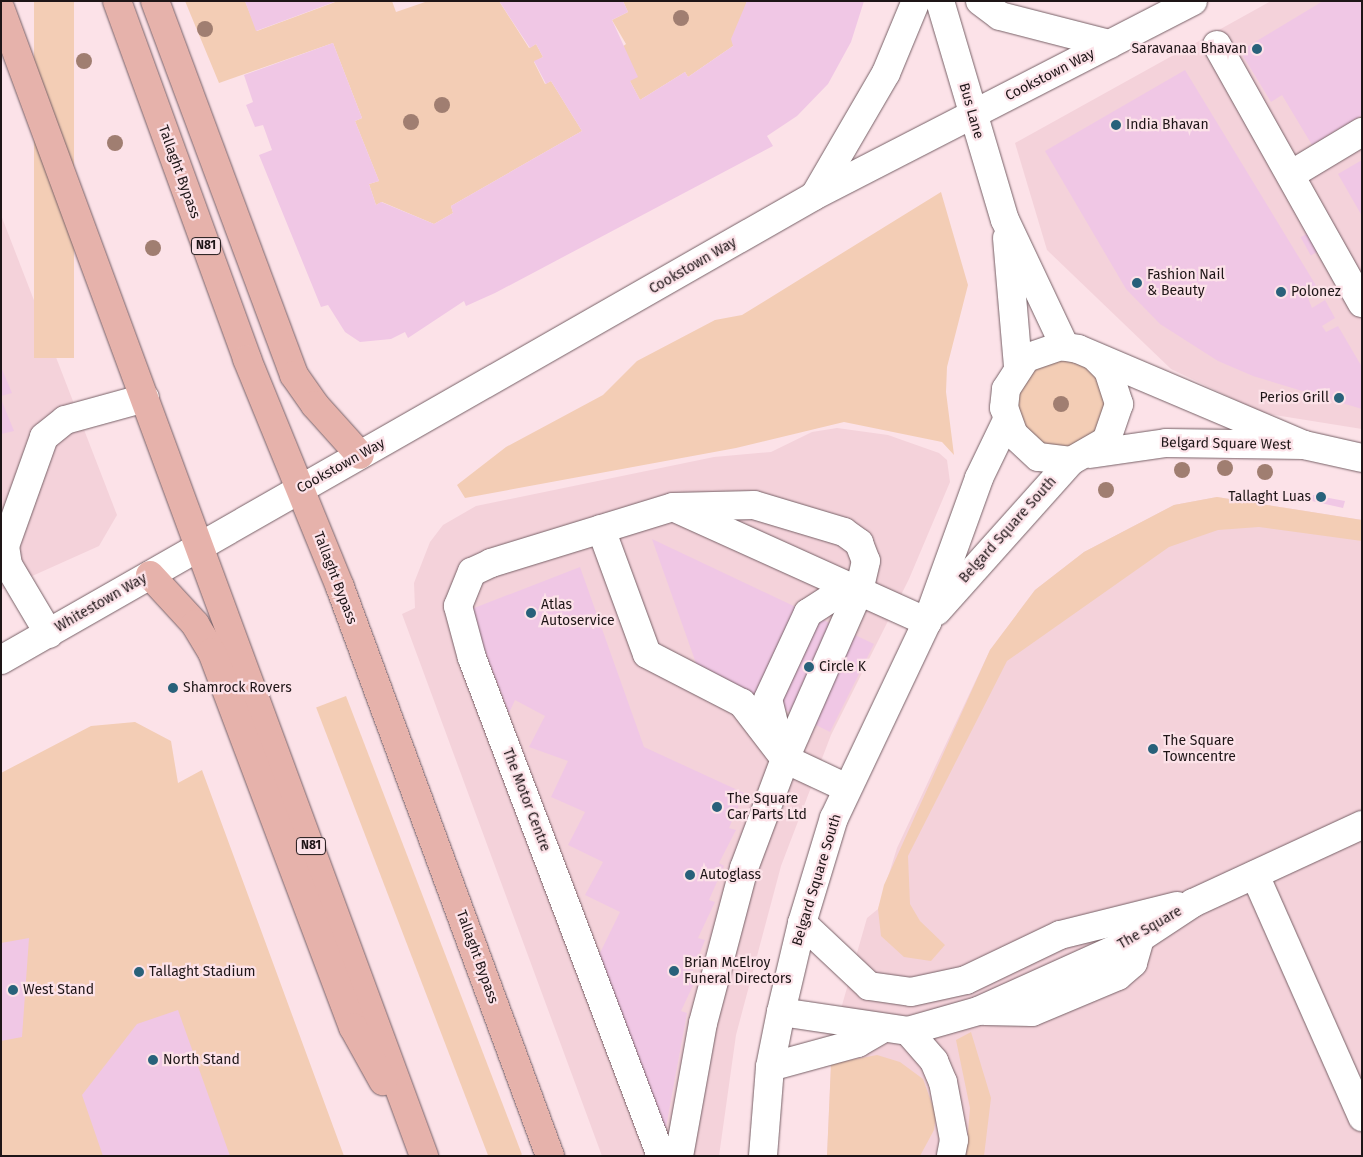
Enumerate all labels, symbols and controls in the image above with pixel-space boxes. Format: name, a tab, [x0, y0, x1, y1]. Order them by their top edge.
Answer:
place label: Saravanaa Bhavan	[1131, 41, 1247, 57]
marker: Saravanaa Bhavan	[1251, 43, 1263, 55]
street label: Cookstown Way	[1003, 45, 1097, 105]
street label: Bus Lane	[955, 81, 987, 141]
place label: India Bhavan	[1126, 117, 1209, 133]
marker: India Bhavan	[1110, 119, 1122, 131]
street label: Tallaght Bypass	[154, 123, 204, 221]
street label: Cookstown Way	[646, 234, 740, 298]
road number: N81	[190, 237, 222, 256]
place label: Fashion Nail & Beauty	[1147, 267, 1225, 300]
marker: Fashion Nail & Beauty	[1131, 277, 1143, 289]
place label: Polonez	[1291, 284, 1341, 300]
marker: Polonez	[1275, 286, 1287, 298]
place label: Perios Grill	[1259, 390, 1329, 406]
marker: Perios Grill	[1333, 392, 1345, 404]
street label: Belgard Square West	[1161, 434, 1291, 454]
street label: Cookstown Way	[294, 435, 388, 497]
street label: Belgard Square South	[956, 473, 1060, 587]
place label: Tallaght Luas	[1228, 489, 1311, 505]
marker: Tallaght Luas	[1315, 491, 1327, 503]
street label: Tallaght Bypass	[310, 529, 360, 627]
street label: Whitestown Way	[52, 570, 150, 636]
place label: Atlas Autoservice	[541, 597, 615, 630]
marker: Atlas Autoservice	[525, 607, 537, 619]
place label: Circle K	[819, 659, 866, 675]
marker: Circle K	[803, 661, 815, 673]
place label: Shamrock Rovers	[183, 680, 292, 696]
marker: Shamrock Rovers	[167, 682, 179, 694]
place label: The Square Towncentre	[1163, 733, 1236, 766]
marker: The Square Towncentre	[1147, 743, 1159, 755]
street label: The Motor Centre	[499, 746, 553, 854]
place label: The Square Car Parts Ltd	[727, 791, 807, 824]
marker: The Square Car Parts Ltd	[711, 801, 723, 813]
street label: Belgard Square South	[789, 812, 845, 948]
road number: N81	[295, 836, 327, 856]
place label: Autoglass	[700, 867, 761, 883]
marker: Autoglass	[684, 869, 696, 881]
street label: The Square	[1115, 903, 1185, 953]
street label: Tallaght Bypass	[452, 908, 502, 1006]
place label: Brian McElroy Funeral Directors	[684, 955, 792, 988]
place label: Tallaght Stadium	[149, 964, 256, 980]
marker: Brian McElroy Funeral Directors	[668, 965, 680, 977]
marker: Tallaght Stadium	[133, 966, 145, 978]
place label: West Stand	[23, 982, 94, 998]
marker: West Stand	[7, 984, 19, 996]
place label: North Stand	[163, 1052, 240, 1068]
marker: North Stand	[147, 1054, 159, 1066]

